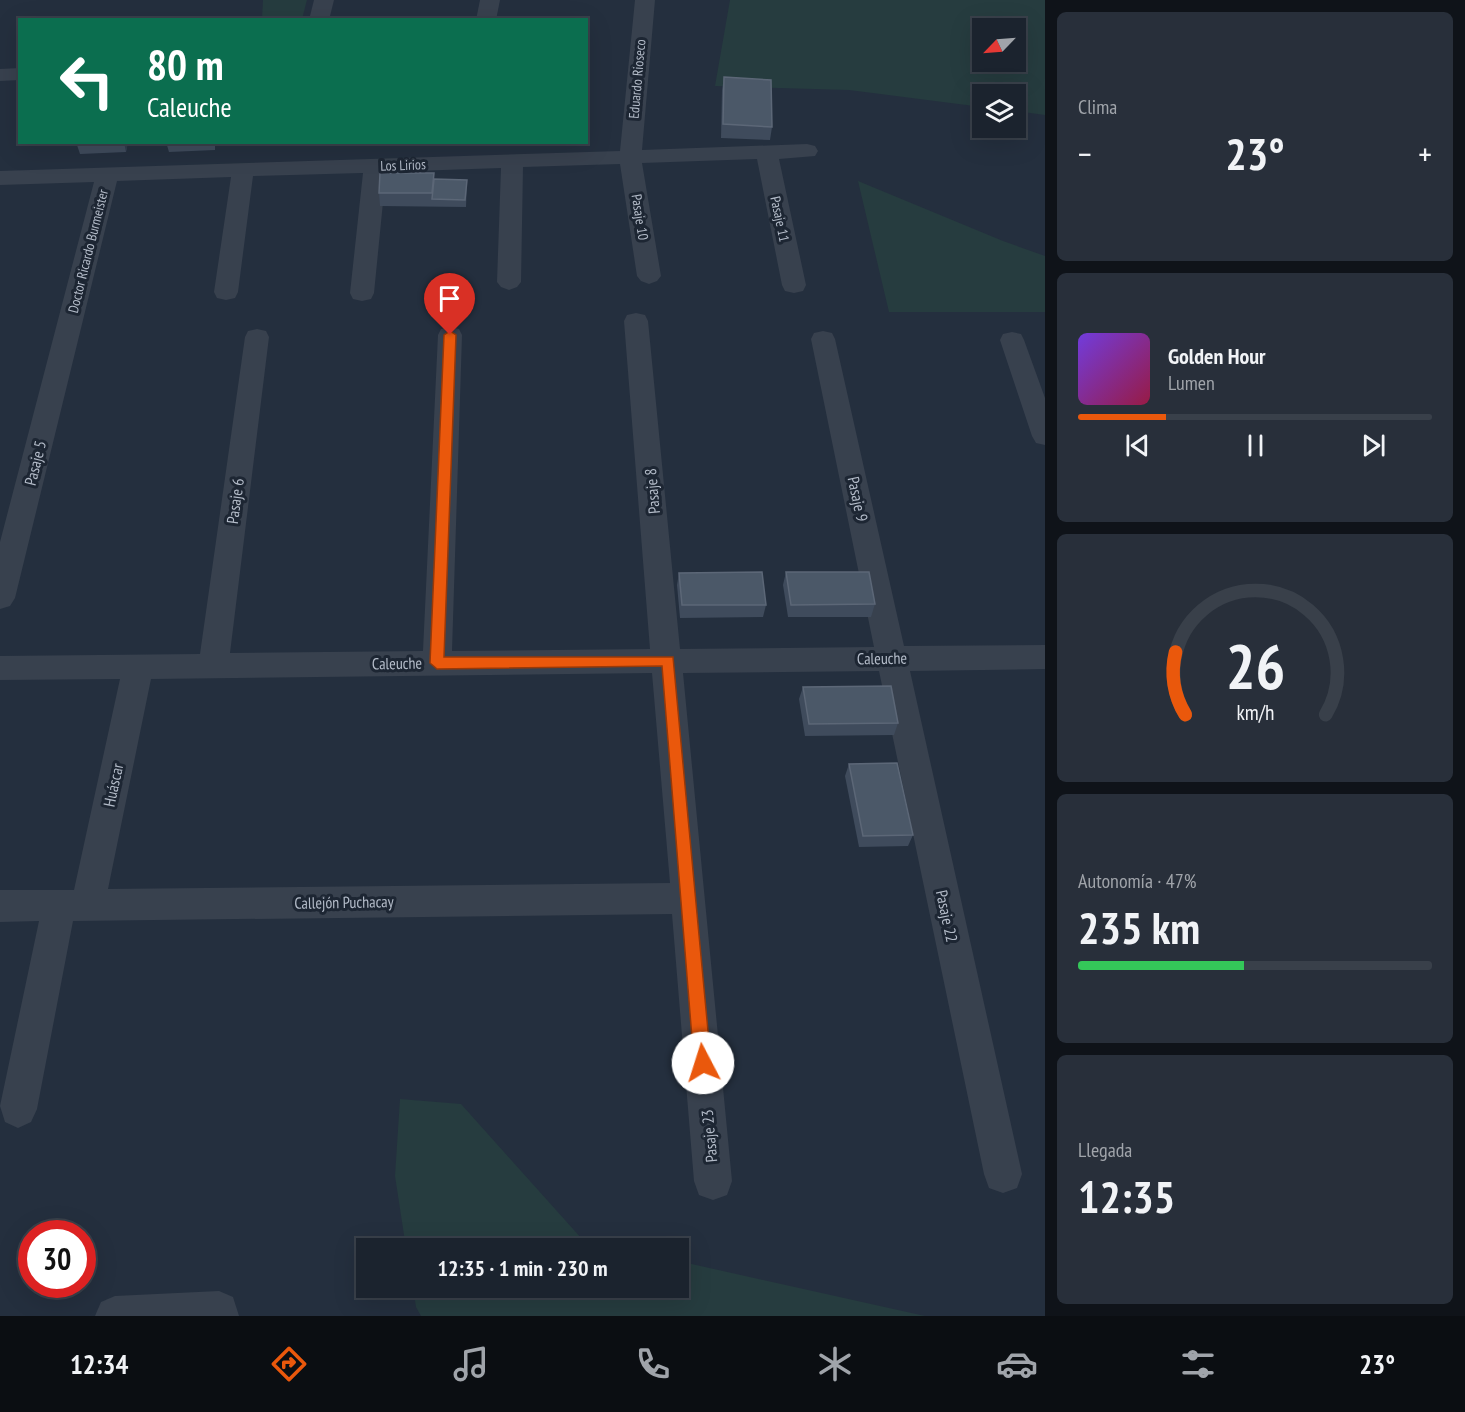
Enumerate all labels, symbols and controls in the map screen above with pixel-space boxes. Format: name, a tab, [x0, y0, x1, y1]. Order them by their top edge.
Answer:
north arrow	[972, 18, 1026, 72]
map controls	[972, 18, 1026, 138]
text: 80 m	[147, 37, 224, 92]
street label: Eduardo Rioseco	[625, 39, 649, 119]
icon: left	[48, 42, 126, 120]
button: layers	[972, 84, 1026, 138]
text: Caleuche	[147, 90, 232, 124]
text: Clima	[1078, 94, 1117, 120]
text: 23°	[1225, 124, 1285, 182]
text: −	[1078, 132, 1092, 175]
text: +	[1418, 132, 1432, 175]
street label: Los Lirios	[380, 155, 426, 175]
street label: Doctor Ricardo Burmeister	[64, 187, 112, 315]
street label: Pasaje 10	[627, 193, 653, 241]
street label: Pasaje 11	[766, 195, 794, 243]
pin	[424, 273, 475, 335]
icon: arrive	[433, 282, 466, 315]
text: Golden Hour	[1168, 342, 1266, 370]
text: Lumen	[1168, 370, 1215, 396]
icon: previous	[1121, 429, 1154, 462]
icon: pause	[1239, 429, 1272, 462]
icon: next	[1357, 429, 1390, 462]
street label: Pasaje 5	[20, 438, 50, 488]
street label: Pasaje 8	[640, 467, 664, 515]
street label: Pasaje 9	[843, 475, 873, 523]
street label: Pasaje 6	[222, 477, 248, 525]
text: 26	[1225, 625, 1285, 706]
street label: Caleuche	[857, 648, 907, 668]
street label: Caleuche	[372, 653, 422, 673]
text: km/h	[1236, 698, 1274, 726]
street label: Huáscar	[99, 761, 127, 809]
text: Autonomía · 47%	[1078, 868, 1196, 894]
street label: Pasaje 22	[932, 888, 962, 944]
street label: Callejón Puchacay	[294, 891, 394, 913]
text: 235 km	[1078, 898, 1200, 956]
position arrow	[671, 1031, 735, 1095]
street label: Pasaje 23	[697, 1109, 721, 1163]
text: Llegada	[1078, 1137, 1132, 1163]
text: 12:35	[1078, 1167, 1175, 1225]
speed limit sign: 30	[18, 1220, 96, 1298]
text: 12:35 · 1 min · 230 m	[437, 1254, 608, 1282]
icon: directions	[268, 1343, 310, 1385]
icon: music	[450, 1343, 492, 1385]
icon: phone	[632, 1343, 674, 1385]
icon: climate	[814, 1343, 856, 1385]
icon: car	[996, 1343, 1038, 1385]
icon: filters	[1177, 1343, 1219, 1385]
text: 12:34	[70, 1347, 128, 1381]
text: 23°	[1359, 1347, 1395, 1381]

